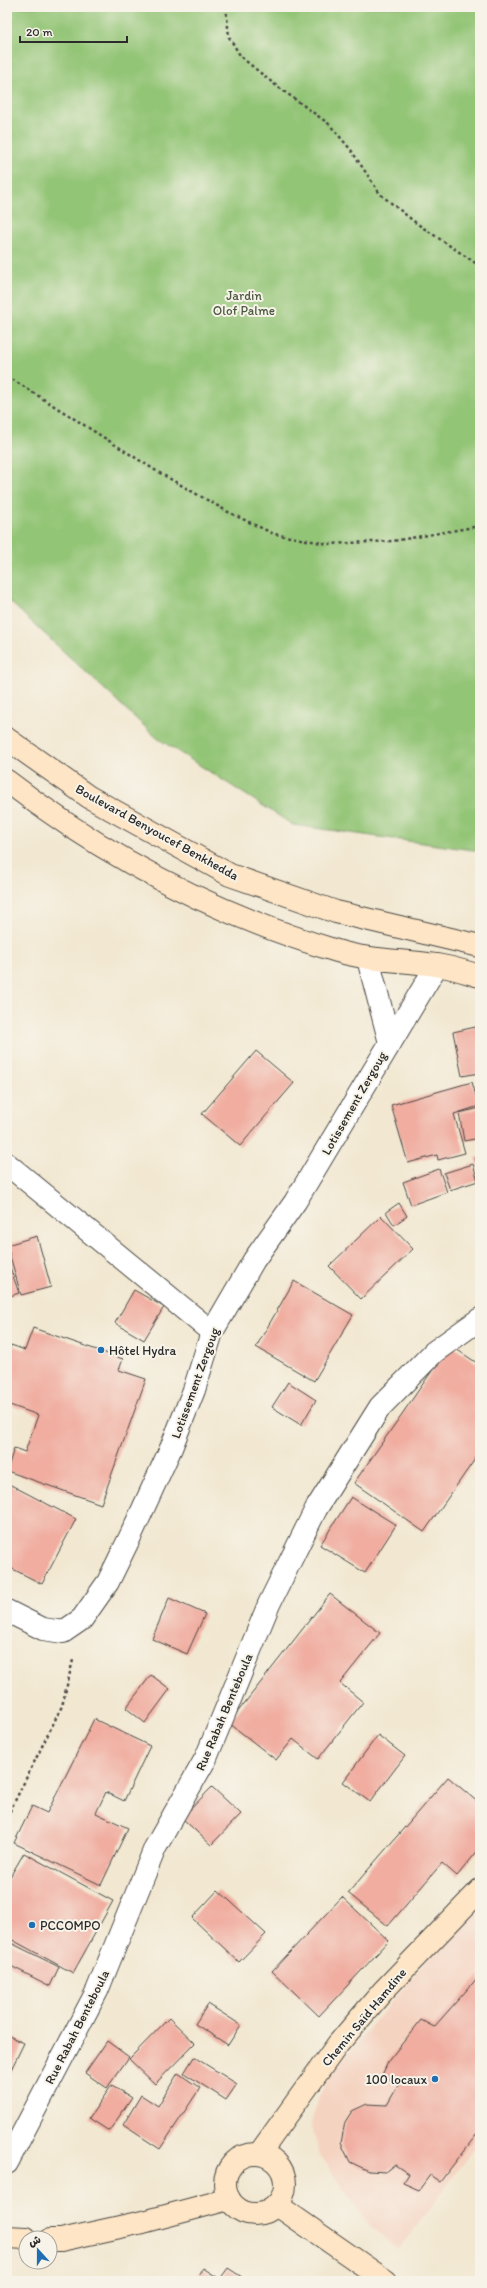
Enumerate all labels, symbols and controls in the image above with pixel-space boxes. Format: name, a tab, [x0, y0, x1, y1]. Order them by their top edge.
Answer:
scale bar	[20, 18, 127, 44]
text: 20 m	[26, 25, 53, 39]
park label: Jardin Olof Palme	[213, 288, 275, 318]
street label: Boulevard Benyoucef Benkhedda	[73, 781, 242, 883]
street label: Lotissement Zergoug	[318, 1048, 390, 1157]
street label: Lotissement Zergoug	[168, 1325, 222, 1441]
place label: Hôtel Hydra	[109, 1343, 177, 1358]
marker: Hôtel Hydra	[96, 1345, 106, 1355]
street label: Rue Rabah Benteboula	[192, 1651, 256, 1773]
place label: PCCOMPO	[40, 1918, 101, 1933]
marker: PCCOMPO	[27, 1920, 37, 1930]
street label: Chemin Saïd Hamdine	[319, 1965, 409, 2069]
street label: Rue Rabah Benteboula	[42, 1967, 112, 2087]
place label: 100 locaux	[366, 2072, 428, 2087]
marker: 100 locaux	[430, 2074, 440, 2084]
north arrow	[18, 2230, 58, 2270]
text: ش	[27, 2233, 43, 2249]

